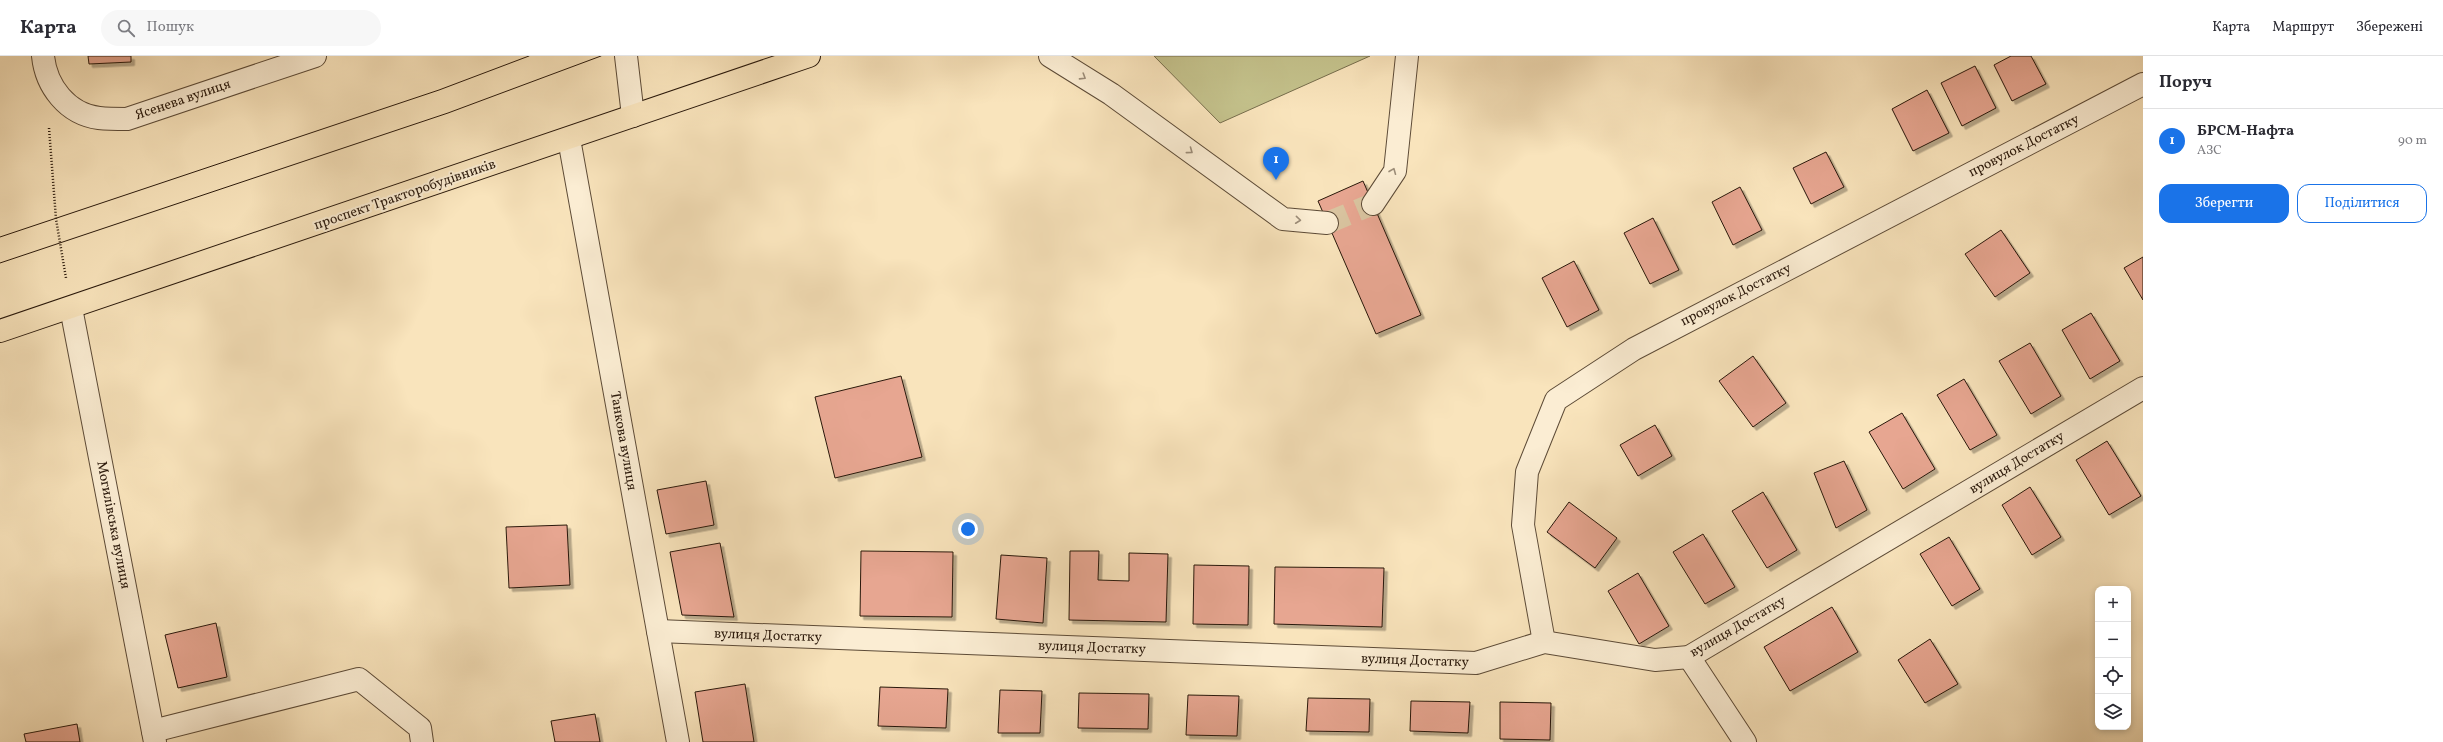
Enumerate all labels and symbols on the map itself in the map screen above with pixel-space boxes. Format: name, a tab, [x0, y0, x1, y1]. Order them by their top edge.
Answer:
one-way arrow	[1079, 72, 1086, 79]
street label: Ясенева вулиця	[133, 75, 233, 125]
street label: провулок Достатку	[1965, 110, 2083, 182]
one-way arrow	[1185, 146, 1192, 153]
pin: 1	[1263, 147, 1289, 180]
street label: проспект Тракторобудівників	[312, 155, 498, 235]
one-way arrow	[1389, 168, 1397, 175]
one-way arrow	[1295, 215, 1301, 224]
street label: провулок Достатку	[1677, 259, 1795, 331]
street label: Танкова вулиця	[605, 390, 641, 492]
street label: вулиця Достатку	[1966, 427, 2068, 499]
street label: Могилівська вулиця	[91, 459, 135, 591]
your location	[958, 519, 978, 539]
street label: вулиця Достатку	[1687, 592, 1790, 662]
street label: вулиця Достатку	[714, 625, 823, 647]
street label: вулиця Достатку	[1038, 637, 1147, 659]
street label: вулиця Достатку	[1361, 650, 1470, 672]

